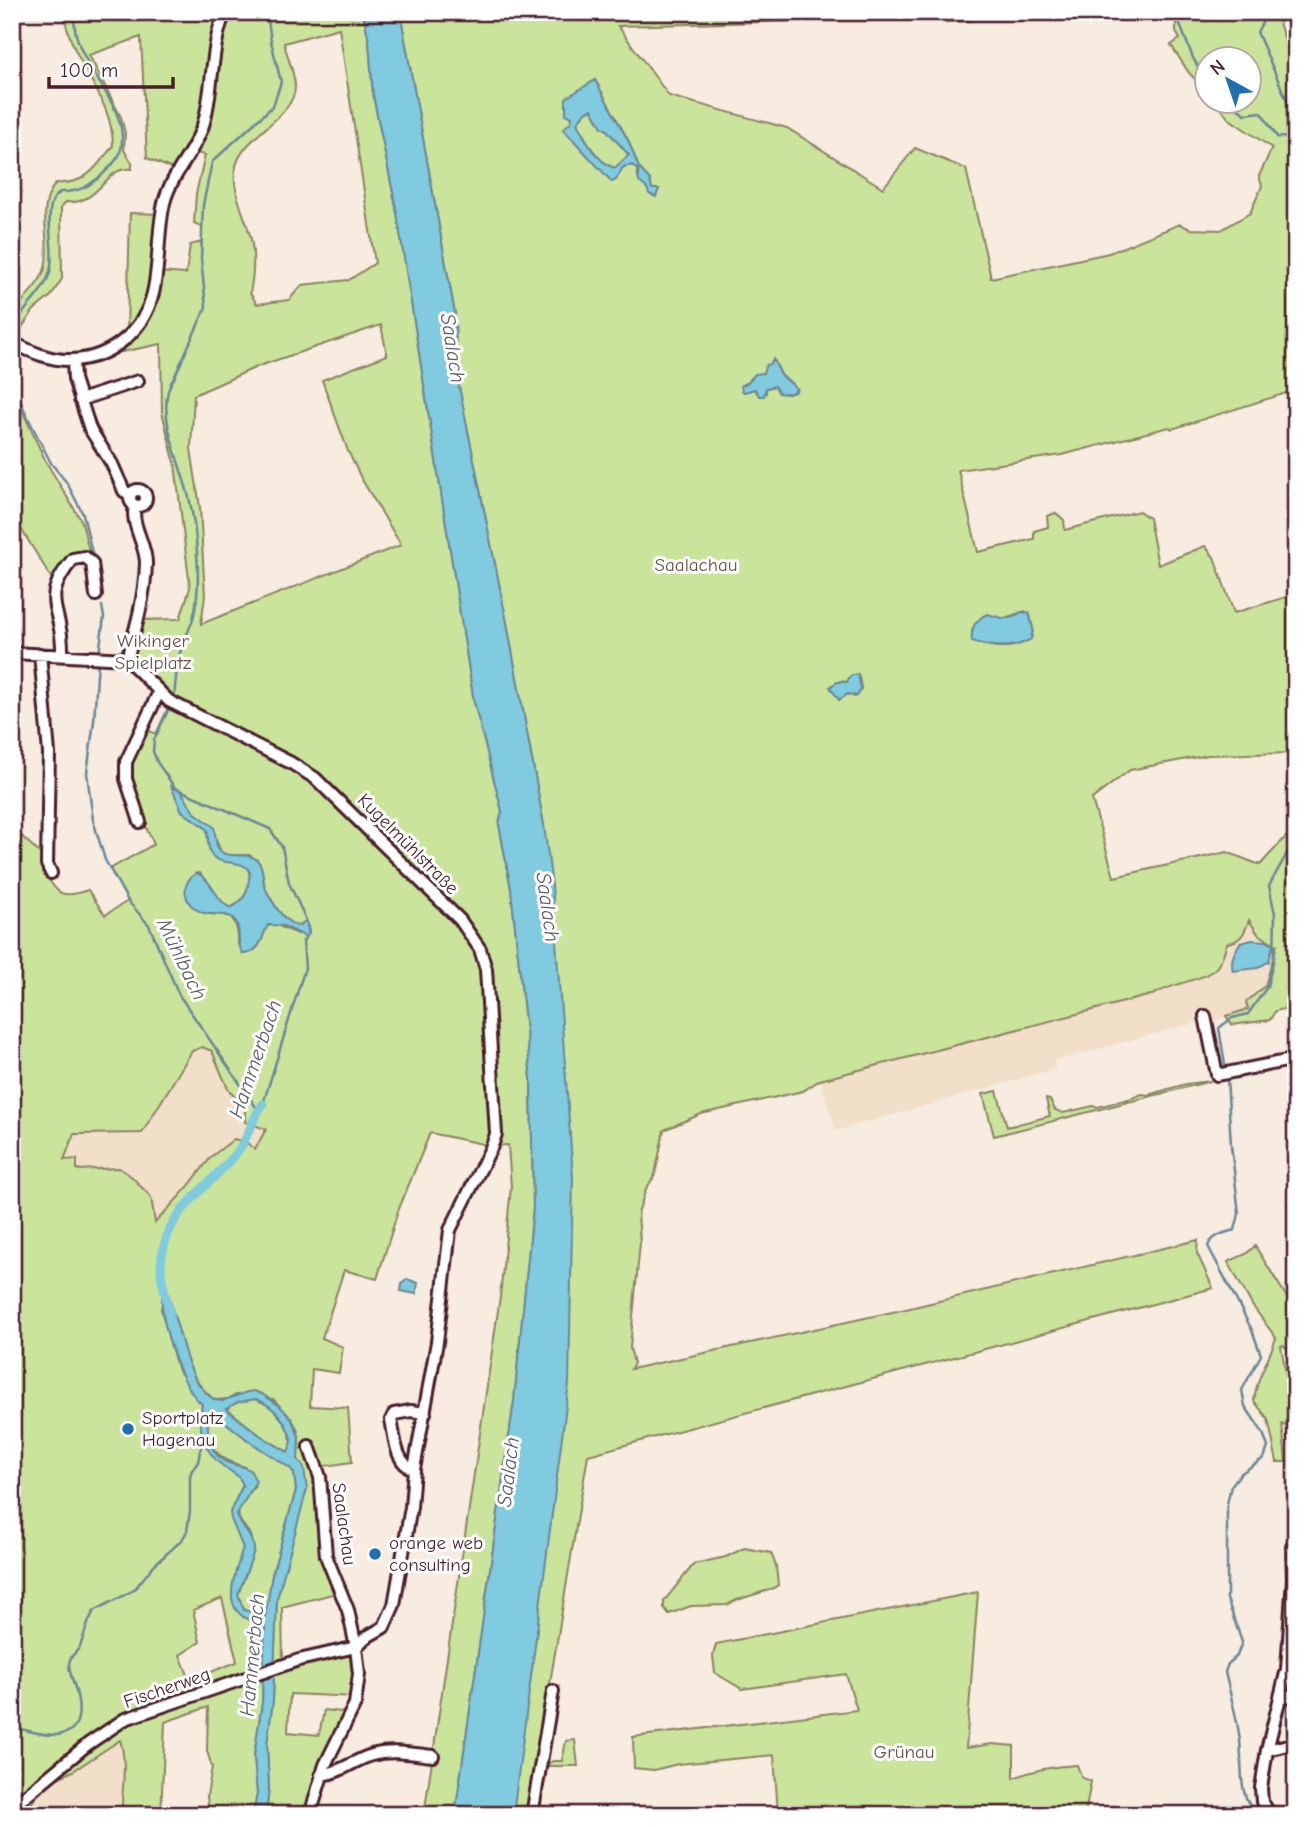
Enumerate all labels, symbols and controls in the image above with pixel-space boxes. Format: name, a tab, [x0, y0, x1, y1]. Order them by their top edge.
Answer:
scale bar	[49, 46, 173, 90]
north arrow	[1192, 46, 1262, 116]
text: N	[1206, 55, 1230, 80]
text: 100 m	[60, 58, 118, 82]
water label: Saalach	[436, 312, 470, 384]
park label: Saalachau	[655, 554, 737, 576]
park label: Wikinger Spielplatz	[115, 630, 191, 674]
street label: Kugelmühlstraße	[353, 789, 463, 899]
water label: Saalach	[531, 871, 565, 943]
water label: Mühlbach	[151, 913, 212, 1004]
water label: Hammerbach	[224, 997, 286, 1121]
place label: Sportplatz Hagenau	[142, 1407, 223, 1451]
marker: Sportplatz Hagenau	[120, 1421, 136, 1437]
water label: Saalach	[492, 1436, 524, 1508]
street label: Saalachau	[327, 1481, 361, 1567]
place label: orange web consulting	[389, 1532, 483, 1576]
marker: orange web consulting	[367, 1546, 383, 1562]
water label: Hammerbach	[235, 1593, 269, 1717]
street label: Fischerweg	[121, 1663, 213, 1713]
park label: Grünau	[874, 1741, 934, 1763]

